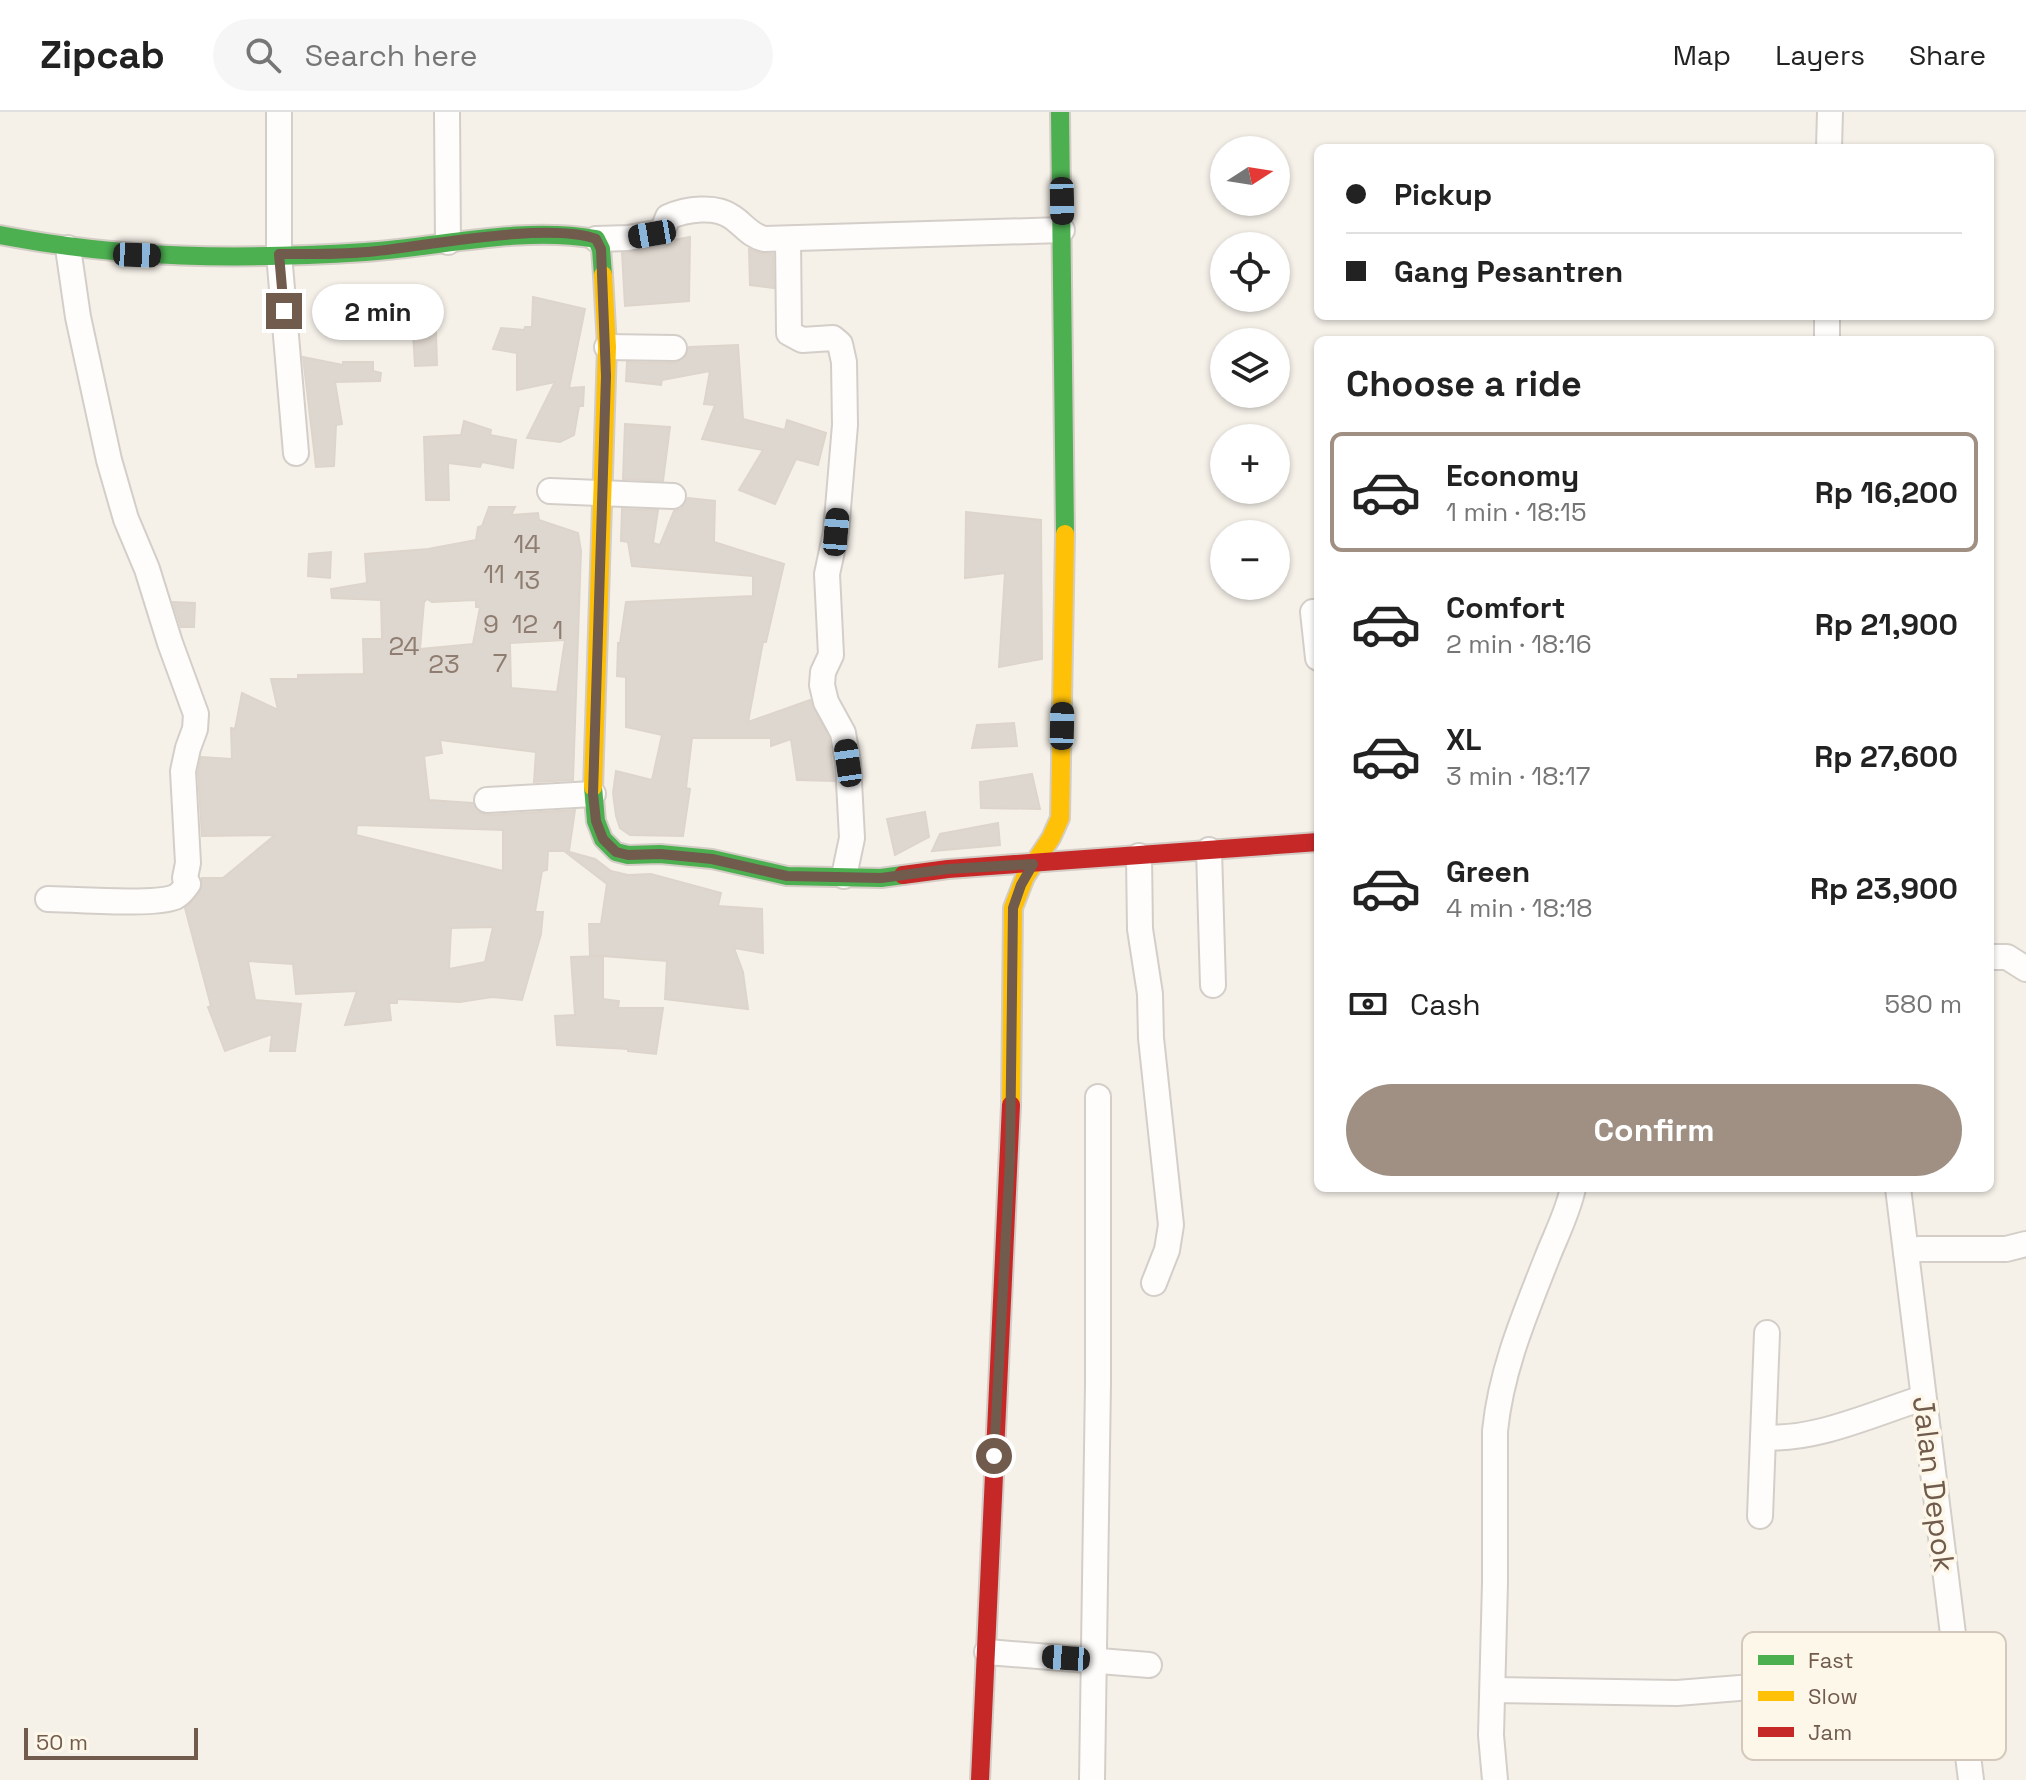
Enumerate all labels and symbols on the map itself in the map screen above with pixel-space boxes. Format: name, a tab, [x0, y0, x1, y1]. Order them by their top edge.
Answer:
north arrow	[1210, 136, 1290, 216]
car	[1050, 177, 1074, 225]
car	[626, 218, 678, 250]
car	[113, 242, 161, 268]
callout: 2 min	[312, 283, 444, 339]
route end	[266, 293, 302, 329]
car	[822, 507, 850, 557]
house number: 14	[513, 527, 541, 561]
house number: 11	[483, 557, 505, 591]
house number: 13	[514, 563, 540, 597]
house number: 9	[483, 607, 499, 641]
house number: 12	[512, 607, 538, 641]
house number: 1	[553, 613, 563, 647]
house number: 24	[388, 629, 420, 663]
house number: 7	[493, 646, 507, 680]
house number: 23	[428, 647, 460, 681]
car	[1050, 702, 1074, 750]
car	[833, 738, 863, 788]
street label: Jalan Depok	[1904, 1394, 1964, 1574]
route start	[976, 1438, 1012, 1474]
legend	[1742, 1632, 2006, 1760]
car	[1041, 1644, 1091, 1672]
text: Fast	[1808, 1646, 1854, 1674]
text: Slow	[1808, 1682, 1858, 1710]
text: Jam	[1808, 1718, 1852, 1746]
scale bar	[24, 1724, 198, 1760]

